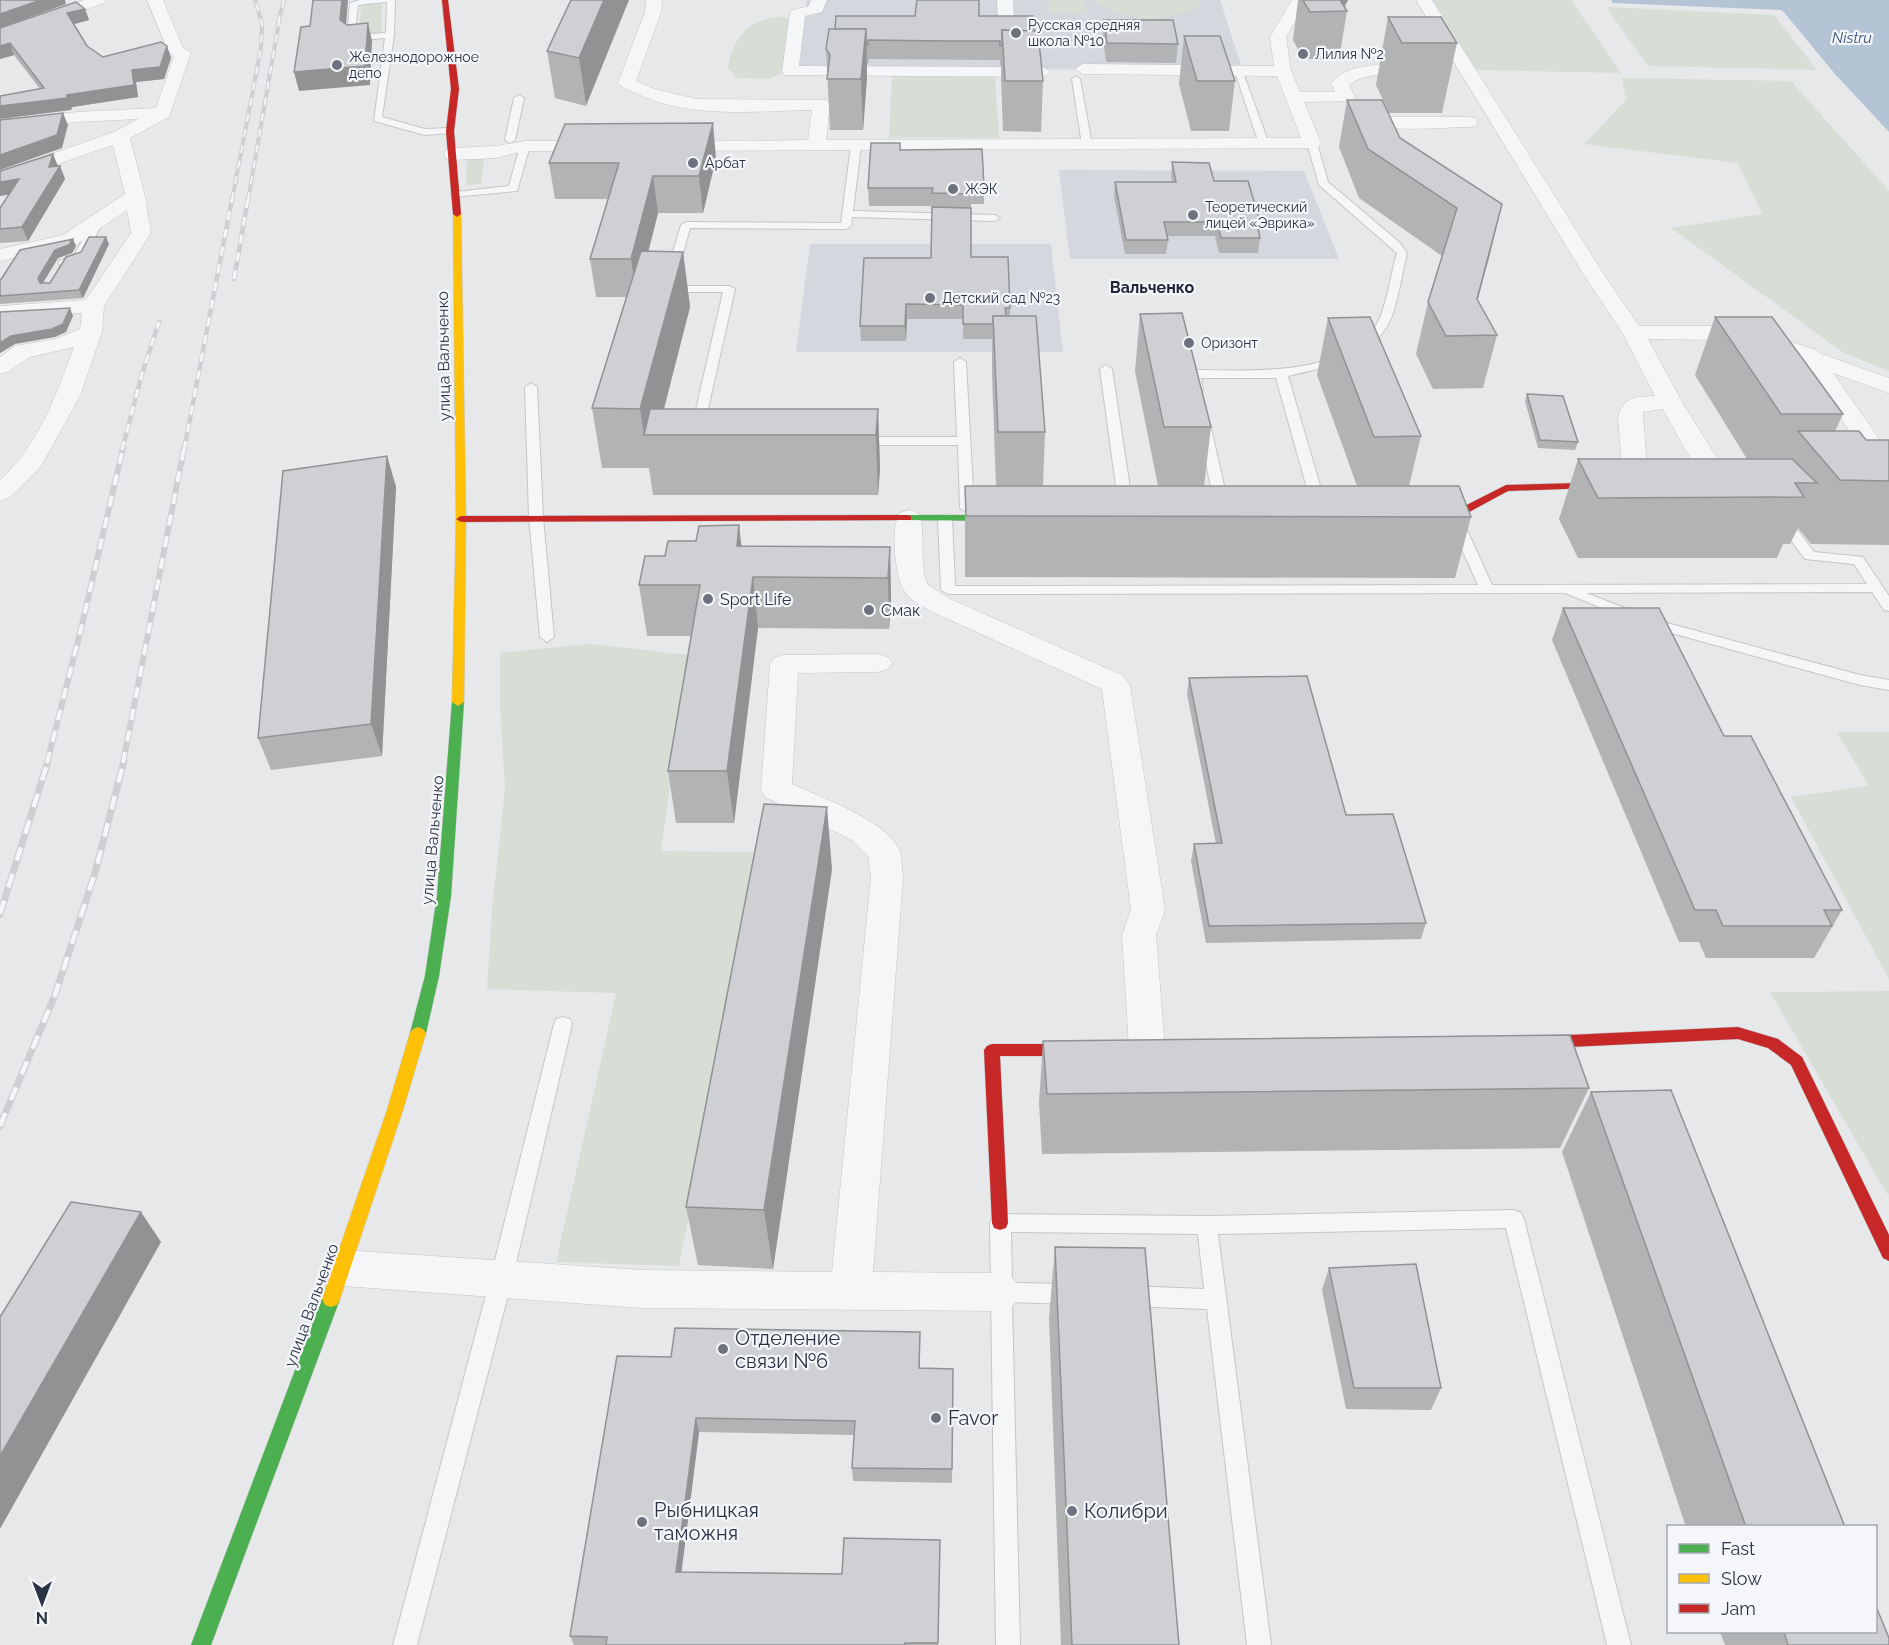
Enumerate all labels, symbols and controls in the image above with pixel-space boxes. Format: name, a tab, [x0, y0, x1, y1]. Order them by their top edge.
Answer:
place label: Русская средняя школа №10	[1028, 17, 1140, 49]
marker: Русская средняя школа №10	[1009, 26, 1023, 40]
water label: Nistru	[1832, 29, 1872, 47]
place label: Лилия №2	[1315, 46, 1384, 62]
marker: Лилия №2	[1296, 47, 1310, 61]
place label: Железнодорожное депо	[349, 49, 479, 81]
marker: Железнодорожное депо	[330, 58, 344, 72]
place label: Арбат	[705, 155, 746, 171]
marker: Арбат	[686, 156, 700, 170]
place label: ЖЭК	[965, 181, 998, 197]
marker: ЖЭК	[946, 182, 960, 196]
place label: Теоретический лицей «Эврика»	[1205, 199, 1315, 231]
marker: Теоретический лицей «Эврика»	[1186, 208, 1200, 222]
district label: Вальченко	[1110, 278, 1195, 297]
place label: Детский сад №23	[942, 290, 1060, 306]
street label: улица Вальченко	[433, 291, 454, 421]
marker: Детский сад №23	[923, 291, 937, 305]
place label: Оризонт	[1201, 335, 1258, 351]
marker: Оризонт	[1182, 336, 1196, 350]
place label: Sport Life	[720, 590, 791, 609]
marker: Sport Life	[701, 592, 715, 606]
place label: Смак	[881, 601, 920, 620]
marker: Смак	[862, 603, 876, 617]
street label: улица Вальченко	[417, 774, 448, 906]
street label: улица Вальченко	[280, 1241, 343, 1370]
place label: Отделение связи №6	[735, 1326, 841, 1373]
marker: Отделение связи №6	[716, 1342, 730, 1356]
place label: Favor	[948, 1406, 998, 1430]
marker: Favor	[929, 1411, 943, 1425]
place label: Рыбницкая таможня	[654, 1498, 759, 1545]
place label: Колибри	[1084, 1499, 1168, 1523]
marker: Колибри	[1065, 1504, 1079, 1518]
marker: Рыбницкая таможня	[635, 1515, 649, 1529]
legend	[1667, 1525, 1877, 1633]
text: Fast	[1721, 1538, 1755, 1559]
text: Slow	[1721, 1568, 1762, 1589]
north arrow	[12, 1573, 72, 1633]
text: Jam	[1721, 1598, 1756, 1619]
text: N	[36, 1608, 48, 1627]

